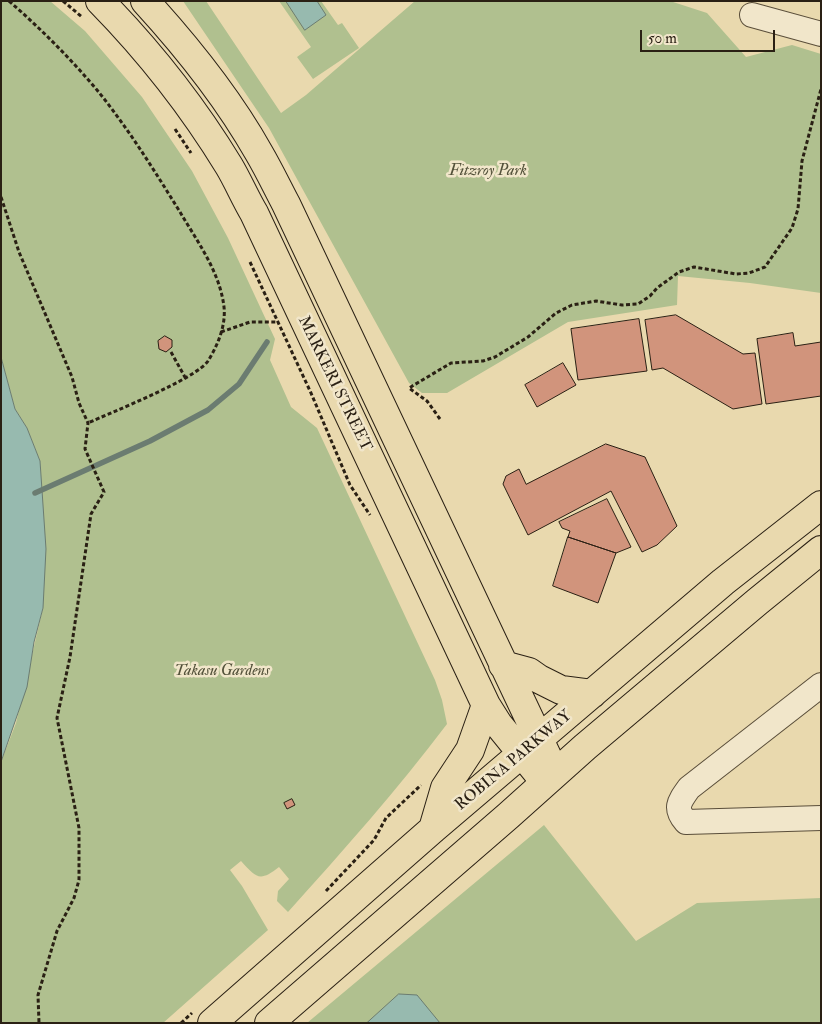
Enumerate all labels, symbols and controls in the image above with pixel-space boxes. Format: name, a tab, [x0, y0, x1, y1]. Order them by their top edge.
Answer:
scale bar	[642, 20, 777, 52]
text: 50 m	[648, 29, 677, 48]
park label: Fitzroy Park	[449, 162, 527, 182]
street label: MARKERI STREET	[293, 313, 375, 455]
park label: Takasu Gardens	[174, 662, 270, 682]
street label: ROBINA PARKWAY	[452, 707, 576, 815]

